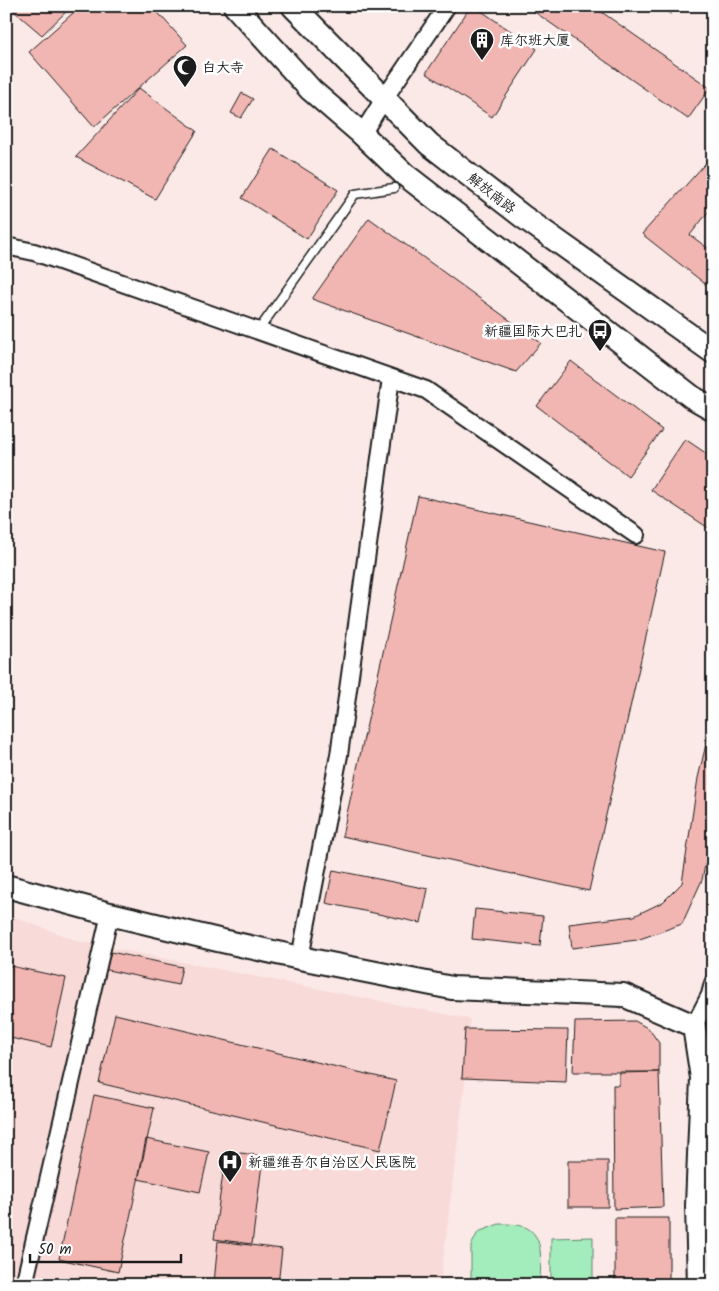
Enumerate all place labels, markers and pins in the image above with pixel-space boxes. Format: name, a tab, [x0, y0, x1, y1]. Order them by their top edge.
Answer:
building icon: 库尔班大厦	[469, 27, 495, 61]
place label: 库尔班大厦	[500, 30, 570, 52]
mosque icon: 白大寺	[172, 54, 198, 88]
place label: 白大寺	[202, 57, 244, 79]
bus stop icon: 新疆国际大巴扎	[587, 318, 613, 352]
place label: 新疆国际大巴扎	[484, 321, 582, 343]
hospital icon: 新疆维吾尔自治区人民医院	[217, 1149, 243, 1183]
place label: 新疆维吾尔自治区人民医院	[248, 1152, 416, 1174]

